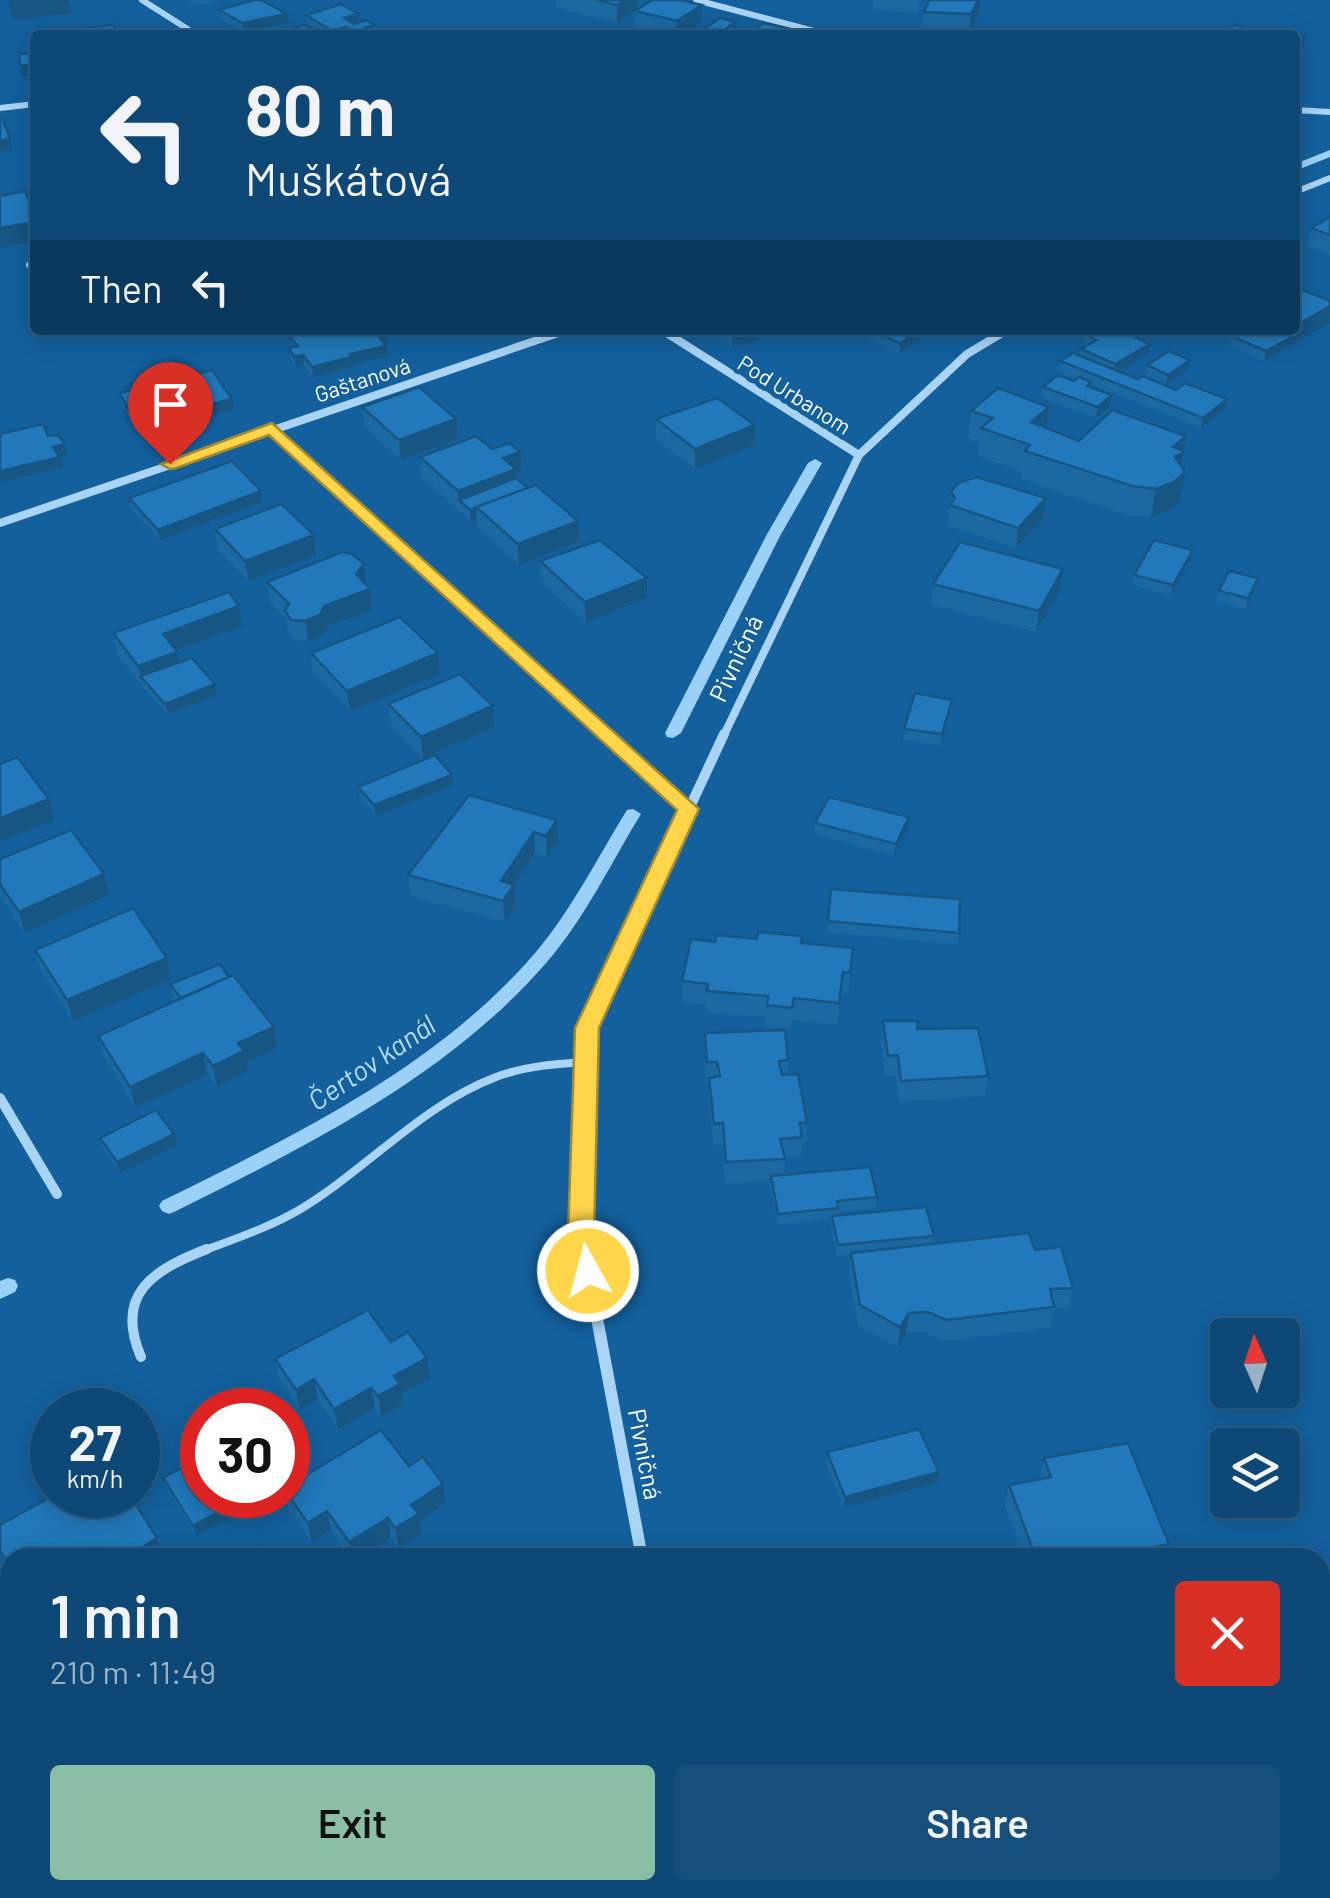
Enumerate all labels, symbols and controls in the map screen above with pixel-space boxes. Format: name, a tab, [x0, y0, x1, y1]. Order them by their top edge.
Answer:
text: 80 m	[245, 66, 395, 150]
icon: left	[80, 70, 210, 200]
text: Muškátová	[245, 151, 451, 205]
icon: left	[183, 260, 238, 315]
text: Then	[80, 265, 163, 311]
street label: Pod Urbanom	[734, 349, 856, 439]
street label: Gaštanová	[311, 351, 413, 407]
pin	[128, 362, 213, 465]
icon: arrive	[143, 377, 198, 432]
street label: Pivničná	[702, 610, 768, 706]
water label: Čertov kanál	[301, 1007, 441, 1117]
position arrow	[536, 1219, 640, 1323]
north arrow	[1210, 1318, 1300, 1408]
map controls	[1210, 1318, 1300, 1518]
speed limit sign: 30	[180, 1388, 310, 1518]
street label: Pivničná	[622, 1406, 670, 1502]
text: 27	[69, 1411, 121, 1471]
button: layers	[1210, 1428, 1300, 1518]
text: km/h	[67, 1463, 123, 1493]
text: 1 min	[50, 1578, 181, 1650]
button: close	[1175, 1581, 1280, 1686]
text: 210 m · 11:49	[50, 1652, 216, 1690]
button: Exit	[50, 1765, 655, 1880]
button: Share	[675, 1765, 1280, 1880]

